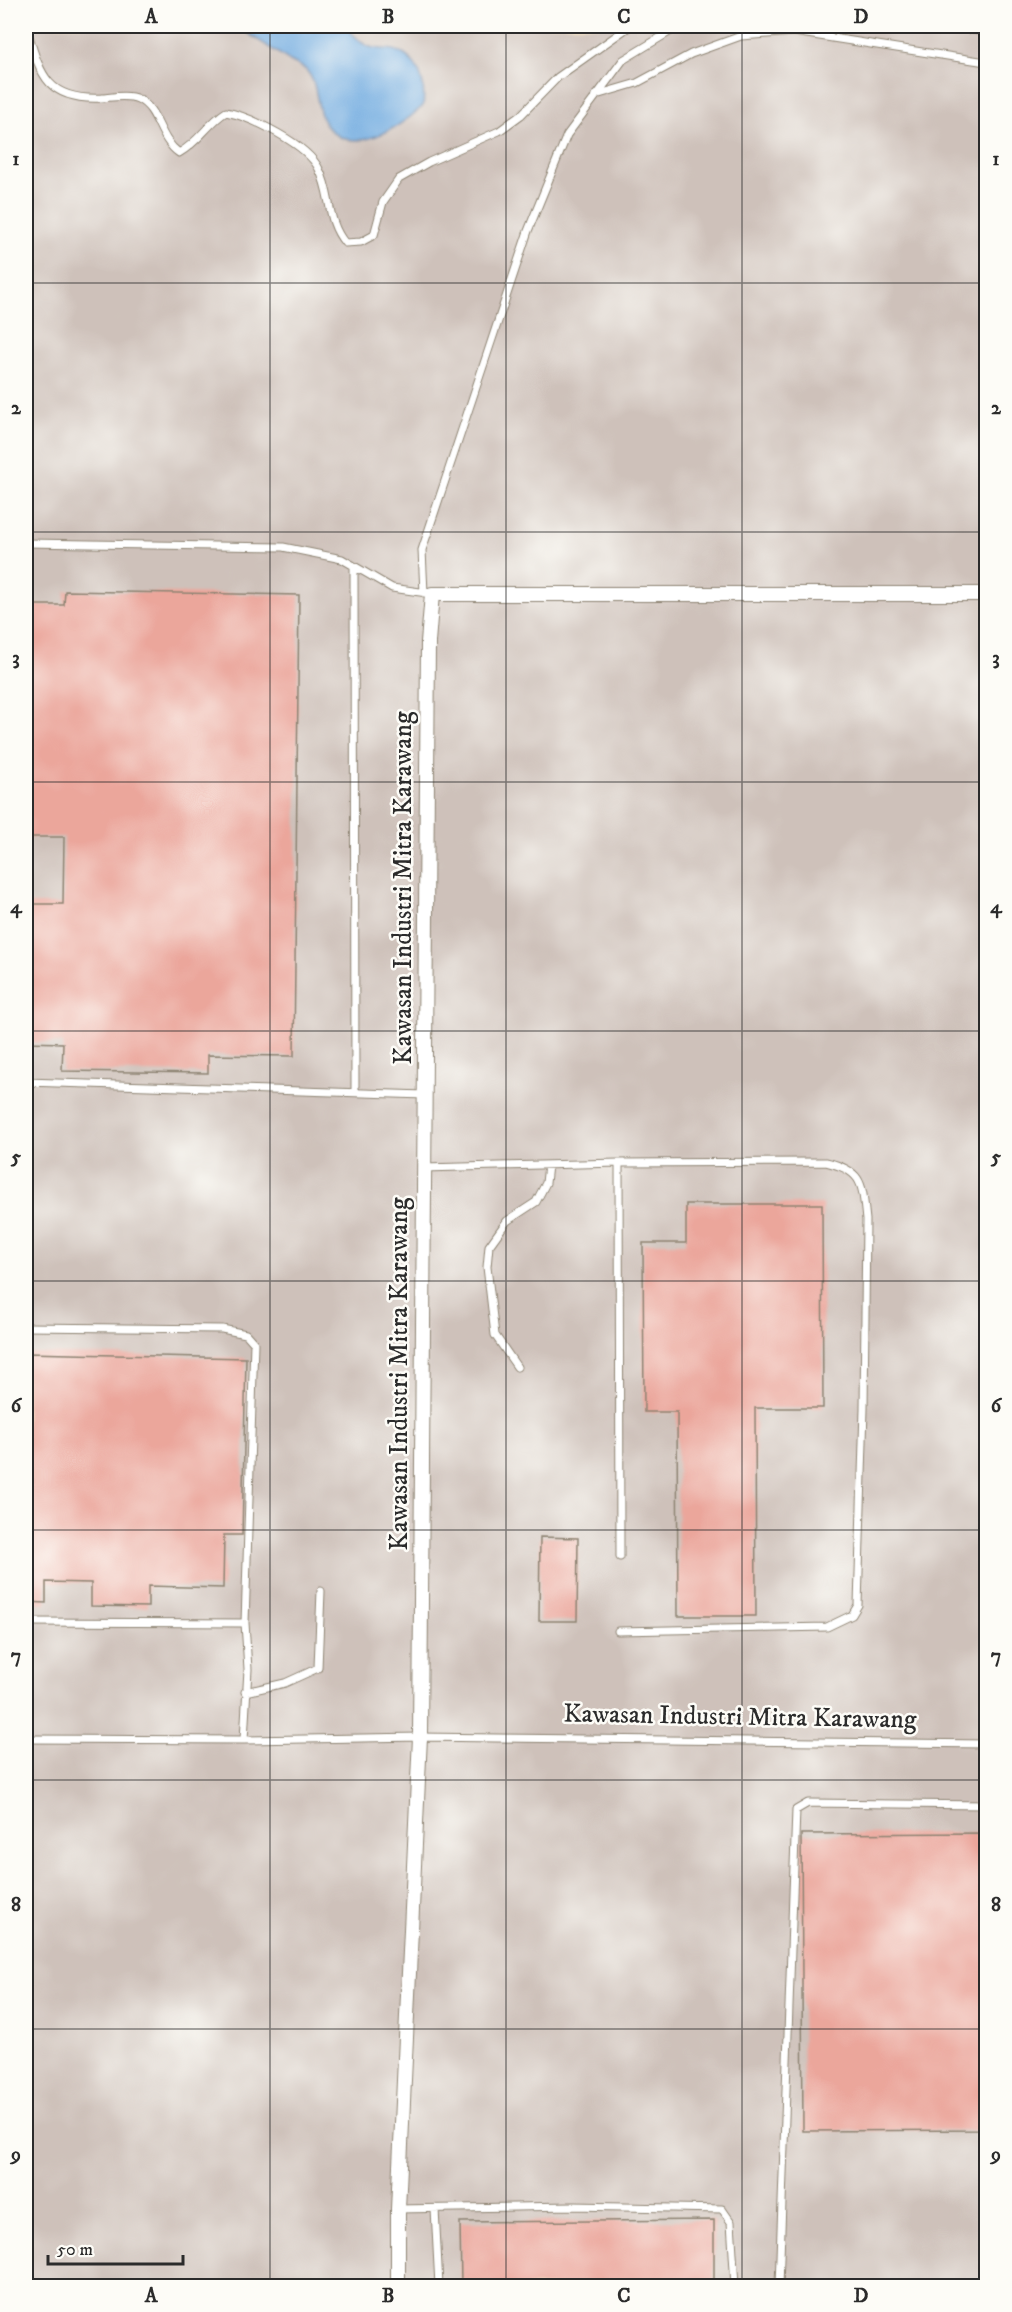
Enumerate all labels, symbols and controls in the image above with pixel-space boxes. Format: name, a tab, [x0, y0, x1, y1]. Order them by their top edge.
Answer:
text: A	[144, 5, 159, 30]
text: B	[382, 5, 394, 30]
text: C	[617, 5, 631, 30]
text: D	[854, 5, 869, 30]
text: 1	[12, 147, 20, 172]
text: 1	[992, 147, 1000, 172]
text: 2	[11, 396, 22, 421]
text: 2	[991, 396, 1002, 421]
text: 3	[12, 646, 20, 671]
text: 3	[992, 646, 1000, 671]
street label: Kawasan Industri Mitra Karawang	[387, 711, 420, 1065]
text: 4	[10, 895, 23, 920]
text: 4	[990, 895, 1003, 920]
text: 5	[10, 1145, 21, 1170]
text: 5	[990, 1145, 1001, 1170]
street label: Kawasan Industri Mitra Karawang	[383, 1197, 416, 1551]
text: 6	[11, 1394, 23, 1419]
text: 6	[991, 1394, 1003, 1419]
text: 7	[11, 1644, 21, 1669]
text: 7	[991, 1644, 1001, 1669]
street label: Kawasan Industri Mitra Karawang	[563, 1697, 917, 1737]
text: 8	[11, 1893, 21, 1918]
text: 8	[991, 1893, 1001, 1918]
text: 9	[9, 2143, 21, 2168]
text: 9	[989, 2143, 1001, 2168]
scale bar	[48, 2228, 183, 2266]
text: 50 m	[57, 2239, 93, 2261]
text: A	[144, 2284, 159, 2309]
text: B	[382, 2284, 394, 2309]
text: C	[617, 2284, 631, 2309]
text: D	[854, 2284, 869, 2309]

